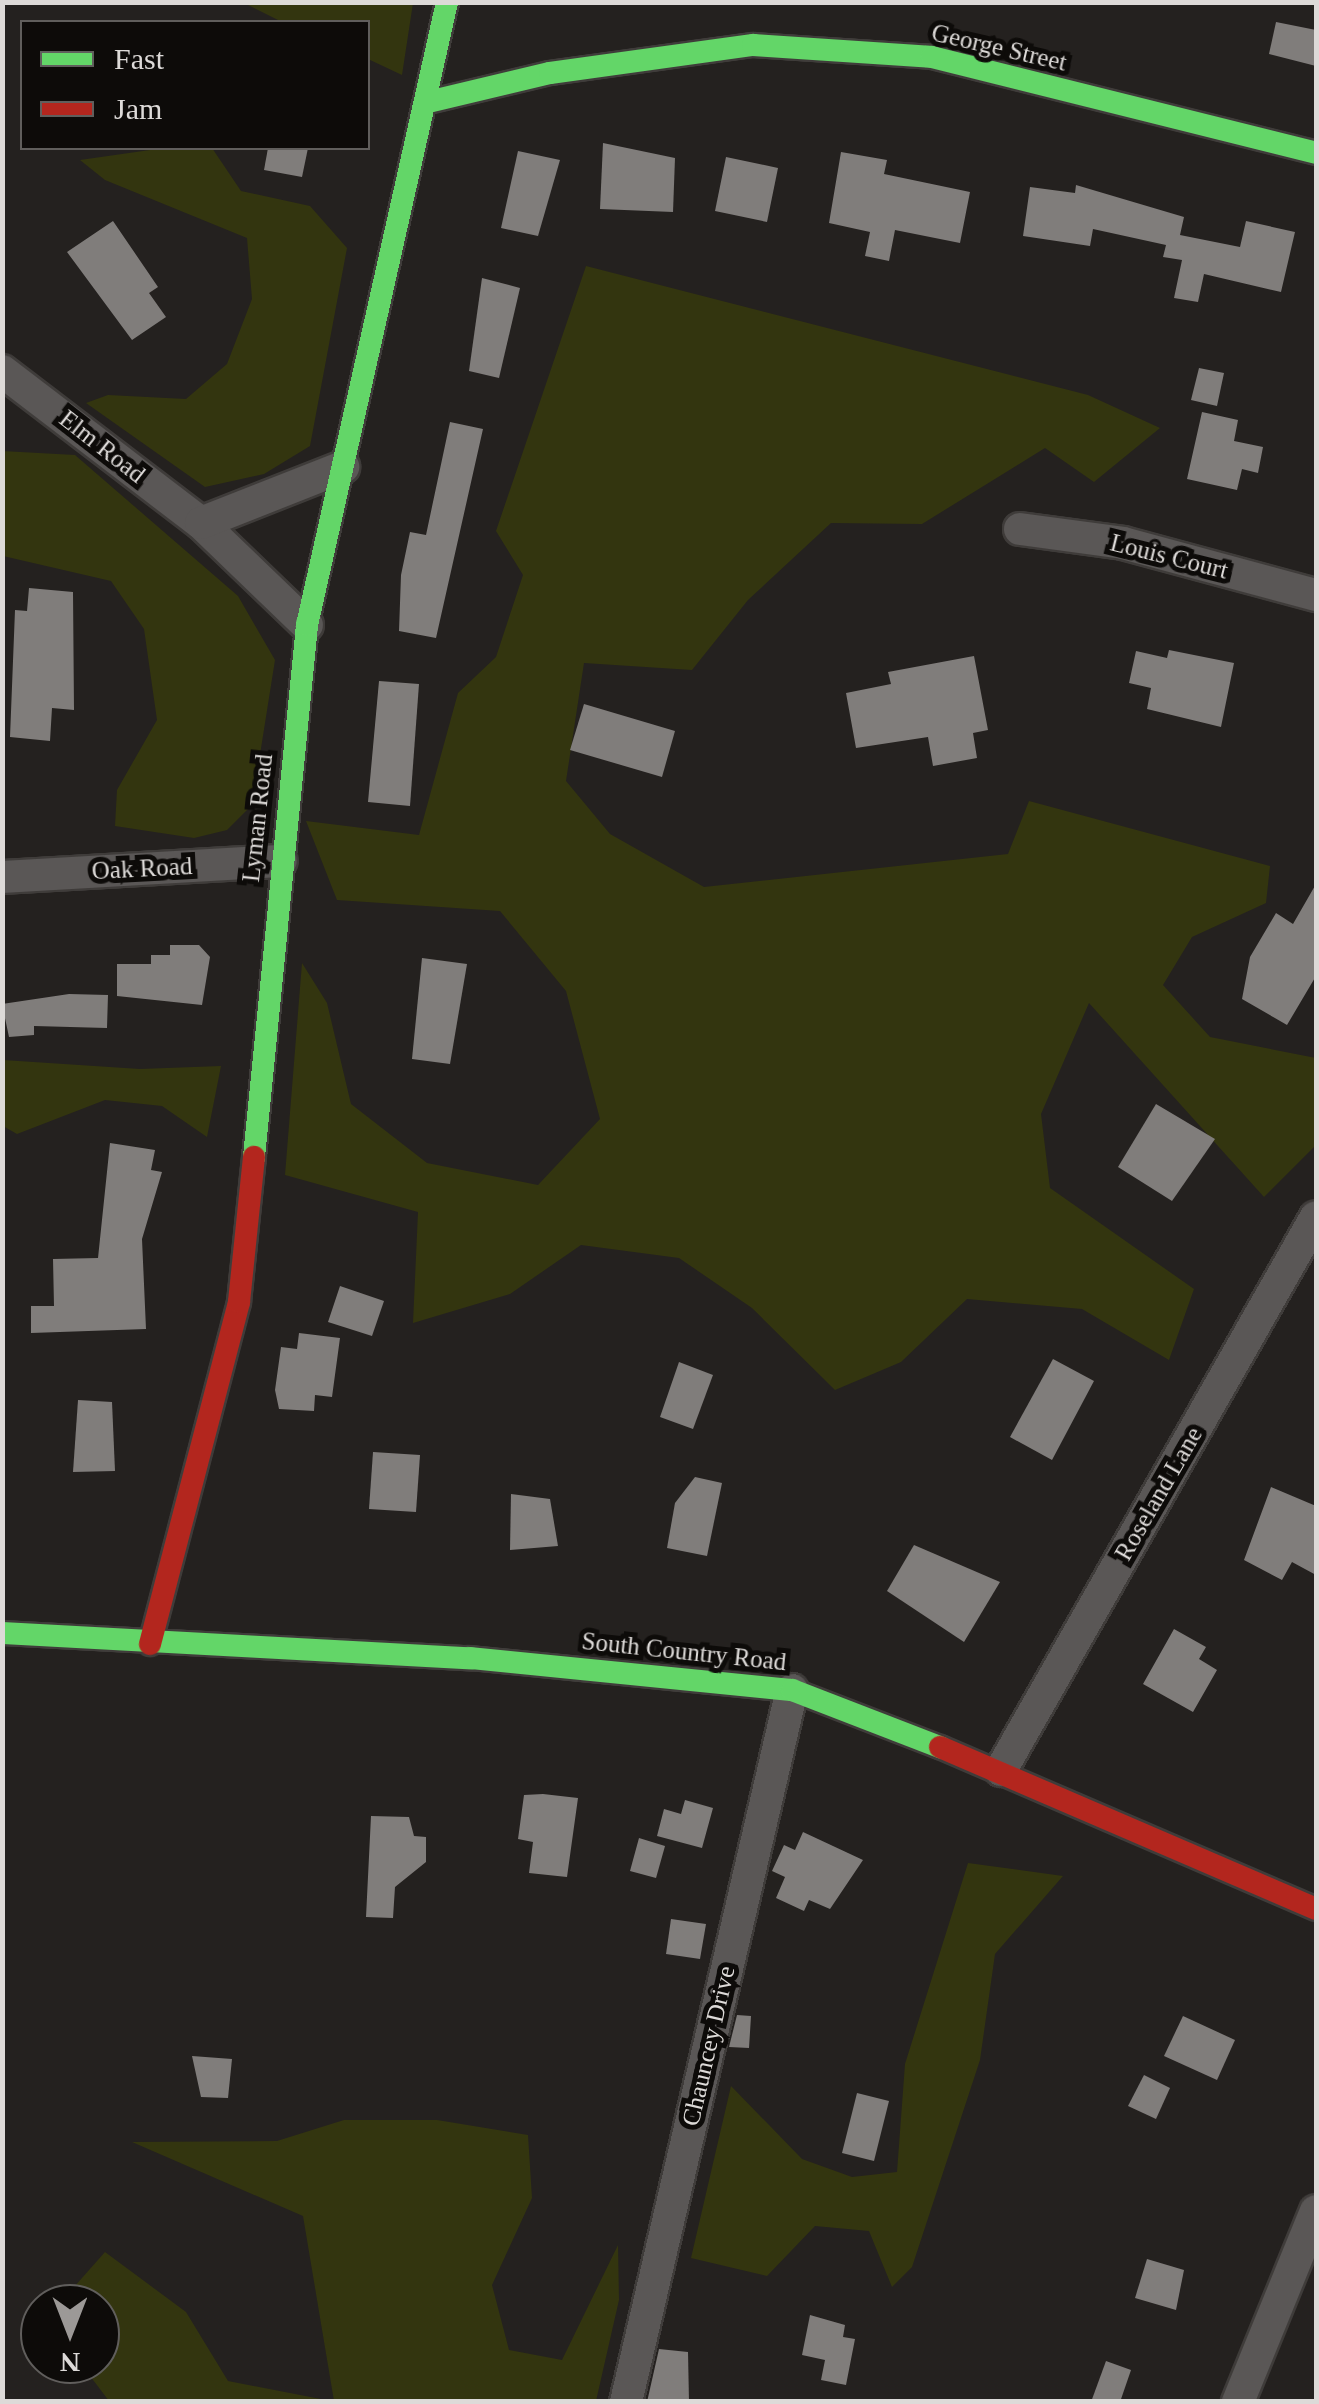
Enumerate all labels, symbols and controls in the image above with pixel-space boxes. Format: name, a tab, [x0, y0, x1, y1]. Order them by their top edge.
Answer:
street label: George Street	[929, 18, 1069, 78]
legend	[20, 20, 370, 150]
text: Fast	[114, 42, 164, 75]
text: Jam	[114, 92, 162, 125]
street label: Elm Road	[53, 404, 151, 490]
street label: Louis Court	[1107, 528, 1231, 586]
street label: Lyman Road	[236, 753, 280, 883]
street label: Oak Road	[91, 851, 193, 887]
street label: Roseland Lane	[1109, 1422, 1209, 1566]
street label: South Country Road	[580, 1626, 788, 1678]
street label: Chauncey Drive	[676, 1963, 742, 2129]
north arrow	[20, 2284, 120, 2384]
text: N	[60, 2347, 80, 2378]

